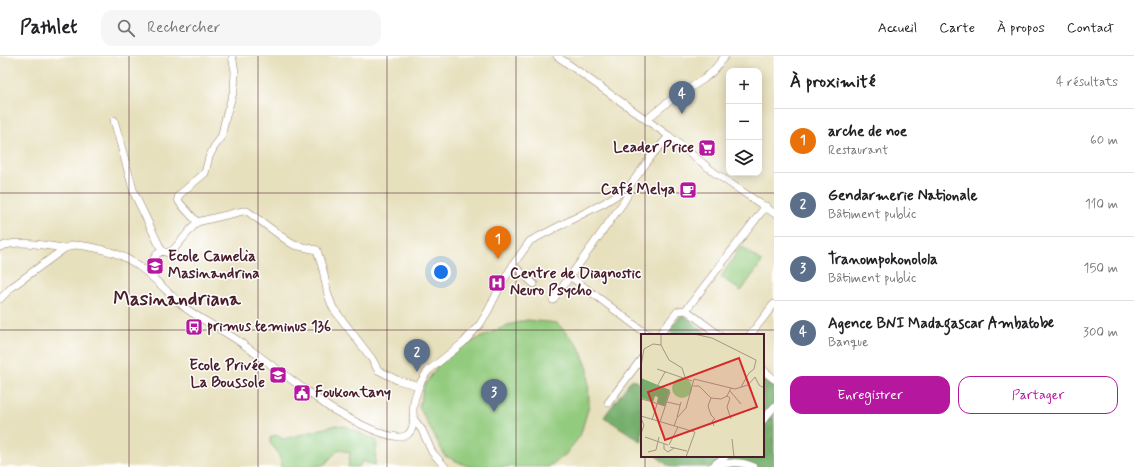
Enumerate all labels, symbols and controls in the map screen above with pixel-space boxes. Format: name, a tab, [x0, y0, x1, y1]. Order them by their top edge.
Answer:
search box	[101, 10, 381, 46]
text: Pathlet	[20, 15, 77, 40]
icon: search	[115, 17, 137, 39]
text: Rechercher	[147, 18, 220, 38]
text: Accueil	[878, 19, 917, 37]
text: Carte	[939, 19, 975, 37]
text: À propos	[997, 19, 1045, 37]
text: Contact	[1067, 19, 1114, 37]
map controls	[726, 68, 762, 176]
button: +	[726, 68, 762, 104]
text: À proximité	[790, 71, 875, 93]
text: 4 résultats	[1056, 74, 1118, 91]
pin: 4	[669, 81, 695, 114]
button: −	[726, 104, 762, 140]
text: arche de noe	[828, 122, 907, 142]
text: 1	[800, 132, 806, 149]
text: 60 m	[1090, 132, 1118, 149]
place label: Leader Price	[613, 138, 694, 158]
supermarket icon: Leader Price	[697, 138, 717, 158]
button: layers	[726, 140, 762, 176]
text: Restaurant	[828, 142, 888, 159]
place label: Café Melya	[601, 180, 675, 200]
cafe icon: Café Melya	[678, 180, 698, 200]
text: Gendarmerie Nationale	[828, 186, 977, 206]
text: 2	[800, 196, 806, 213]
text: 110 m	[1085, 196, 1118, 213]
text: Bâtiment public	[828, 206, 916, 223]
pin: 1	[485, 226, 511, 259]
place label: Ecole Camelia Masinandrina	[168, 247, 260, 284]
text: Tranompokonolola	[828, 250, 938, 270]
school or university icon: Ecole Camelia Masinandrina	[145, 256, 165, 276]
text: 3	[800, 260, 806, 277]
text: 150 m	[1084, 260, 1118, 277]
your location	[431, 262, 451, 282]
place label: Centre de Diagnostic Neuro Psycho	[510, 264, 641, 301]
text: Bâtiment public	[828, 270, 916, 287]
hospital icon: Centre de Diagnostic Neuro Psycho	[487, 273, 507, 293]
district label: Masinandriana	[113, 287, 241, 312]
text: Agence BNI Madagascar Ambatobe	[828, 314, 1054, 334]
bus stop icon: primus teminus 136	[184, 317, 204, 337]
place label: primus teminus 136	[207, 317, 331, 337]
text: 4	[799, 324, 807, 341]
text: 300 m	[1083, 324, 1118, 341]
inset map	[641, 334, 764, 457]
text: Banque	[828, 334, 868, 351]
pin: 2	[404, 339, 430, 372]
place label: Ecole Privée La Boussole	[189, 356, 266, 393]
school or university icon: Ecole Privée La Boussole	[268, 365, 288, 385]
button: Enregistrer	[790, 376, 950, 414]
button: Partager	[958, 376, 1118, 414]
pin: 3	[481, 379, 507, 412]
public building icon: Foukontany	[292, 383, 312, 403]
place label: Foukontany	[315, 383, 391, 403]

